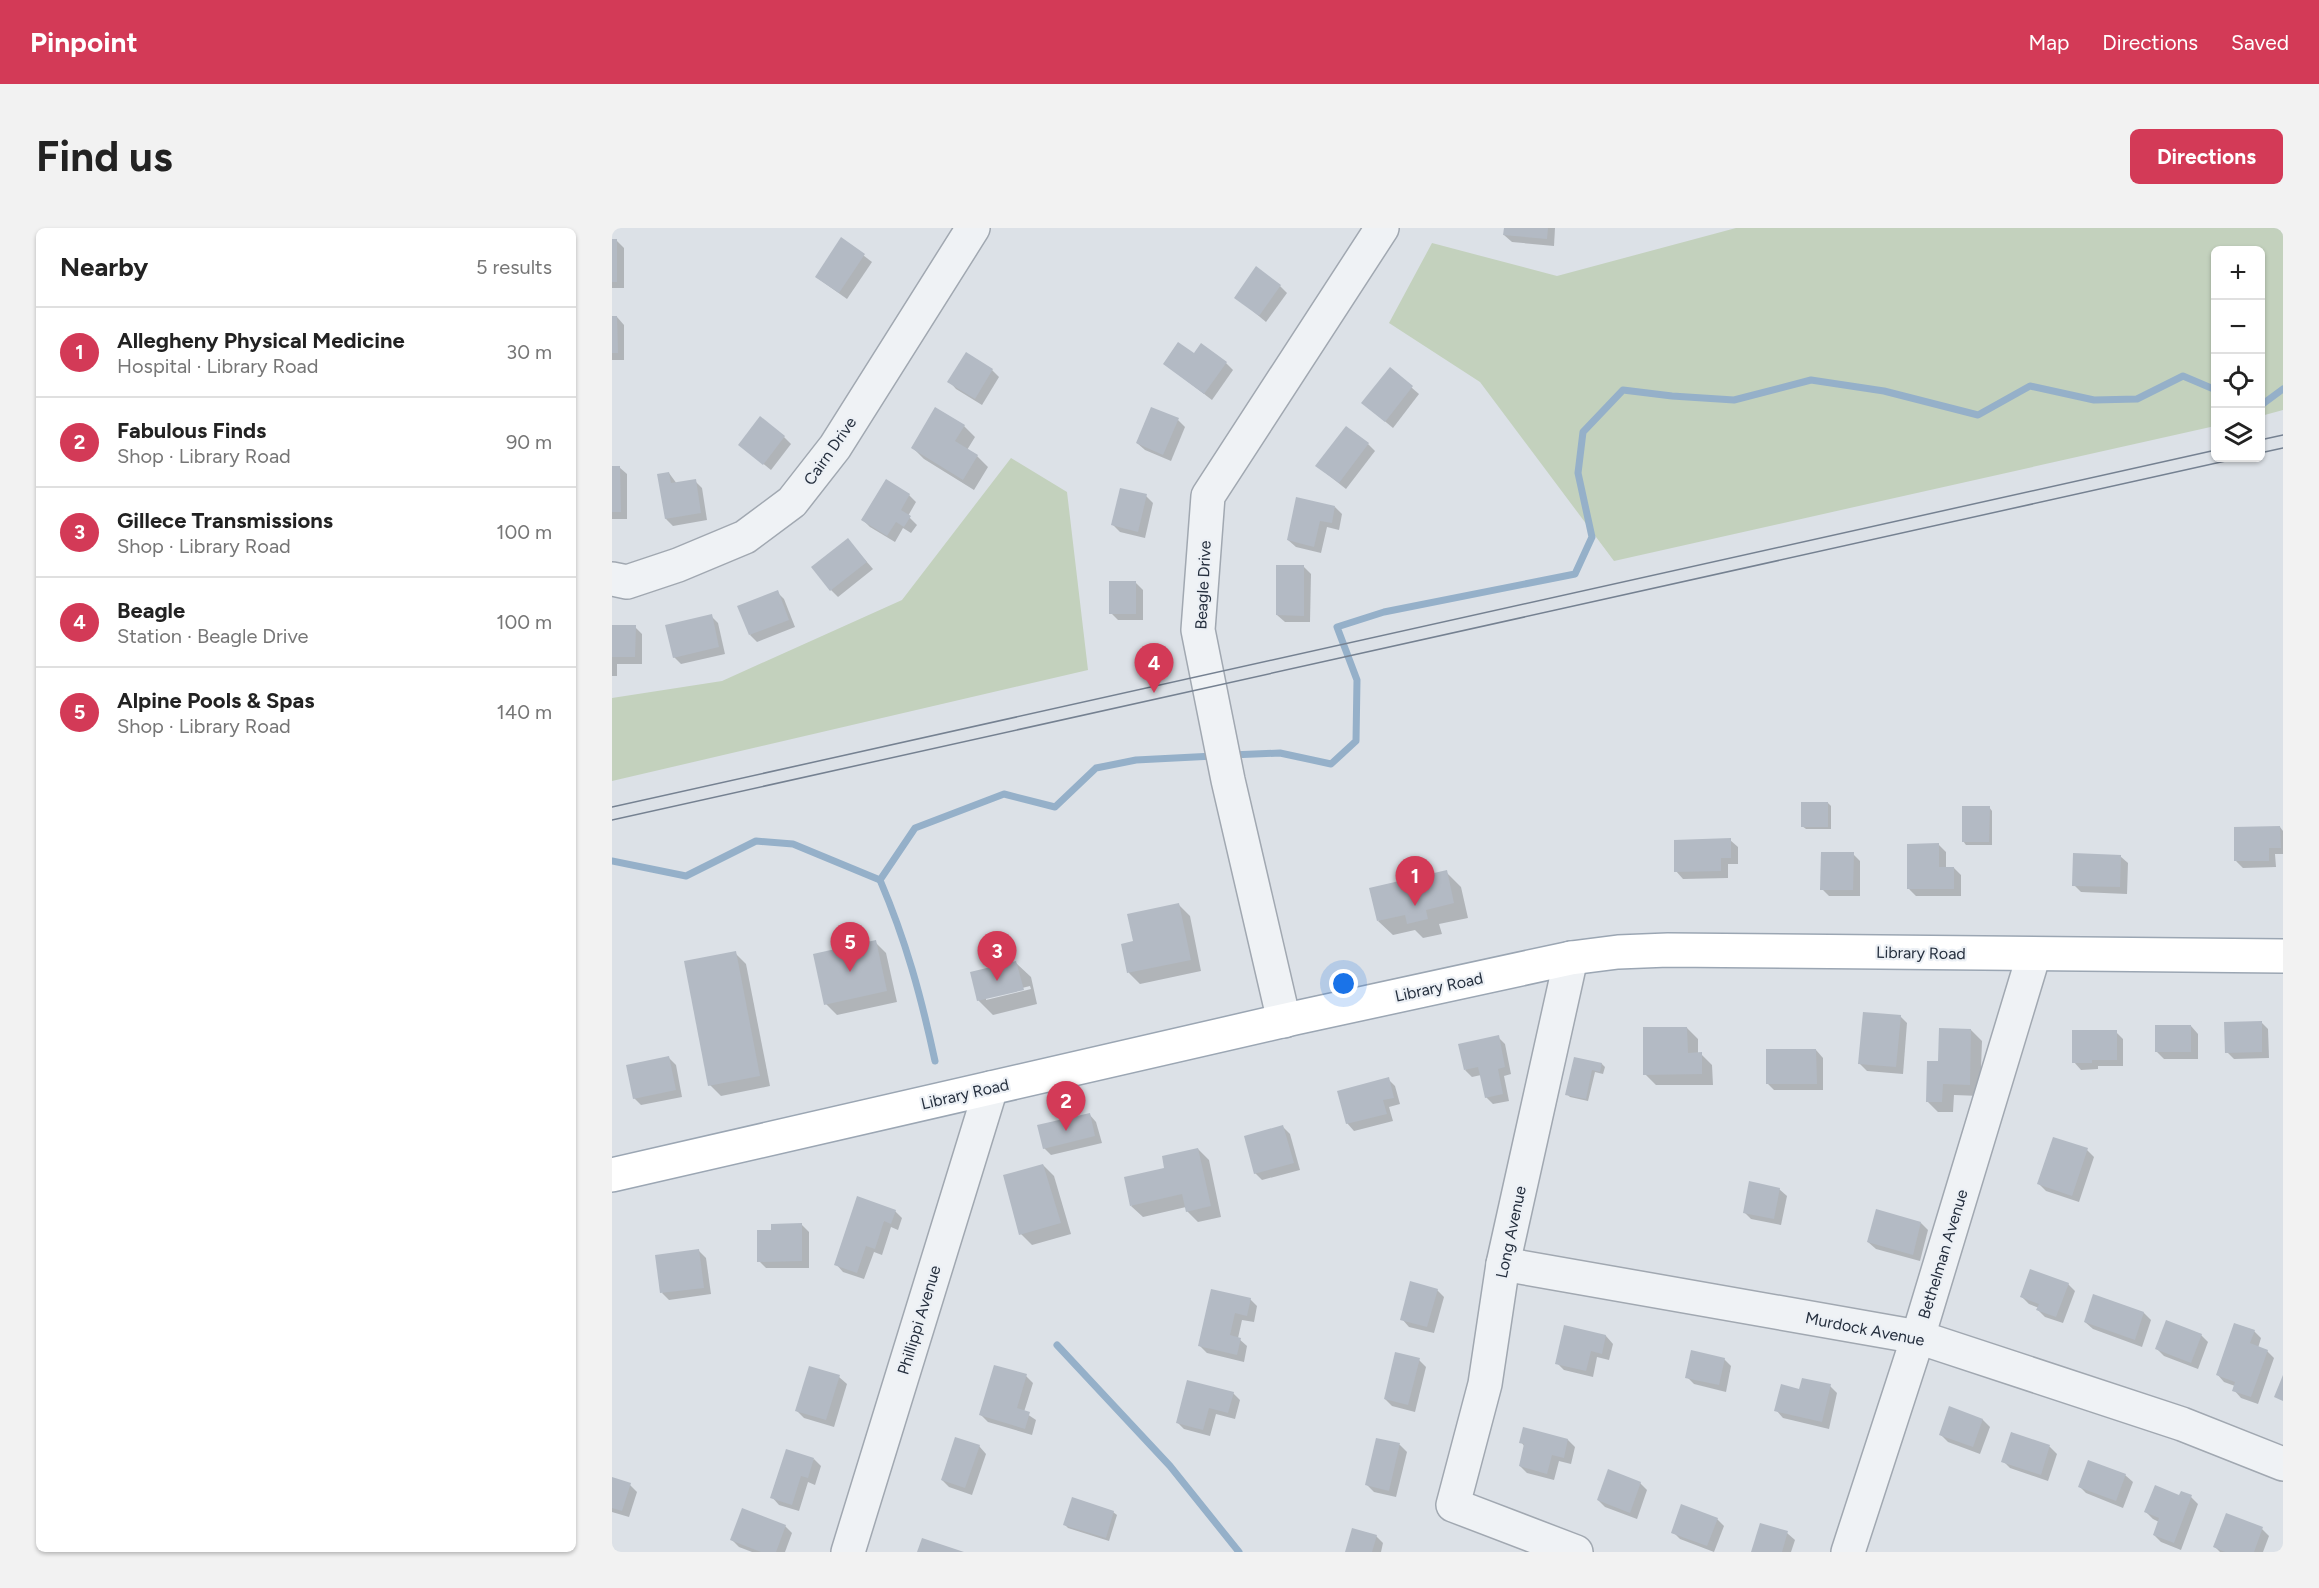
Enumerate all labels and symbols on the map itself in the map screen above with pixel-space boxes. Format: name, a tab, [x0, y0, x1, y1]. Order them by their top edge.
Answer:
street label: Cairn Drive	[800, 413, 860, 489]
street label: Beagle Drive	[1191, 540, 1215, 630]
pin: 4	[1134, 644, 1174, 693]
pin: 1	[1396, 856, 1434, 906]
pin: 5	[830, 922, 870, 972]
pin: 3	[978, 932, 1016, 981]
street label: Library Road	[1876, 943, 1966, 963]
street label: Library Road	[1393, 968, 1485, 1006]
your location	[1329, 969, 1358, 998]
street label: Library Road	[919, 1075, 1011, 1113]
pin: 2	[1046, 1082, 1086, 1131]
street label: Long Avenue	[1492, 1184, 1530, 1280]
street label: Bethelman Avenue	[1914, 1187, 1972, 1321]
street label: Phillippi Avenue	[893, 1263, 945, 1377]
street label: Murdock Avenue	[1804, 1308, 1926, 1350]

